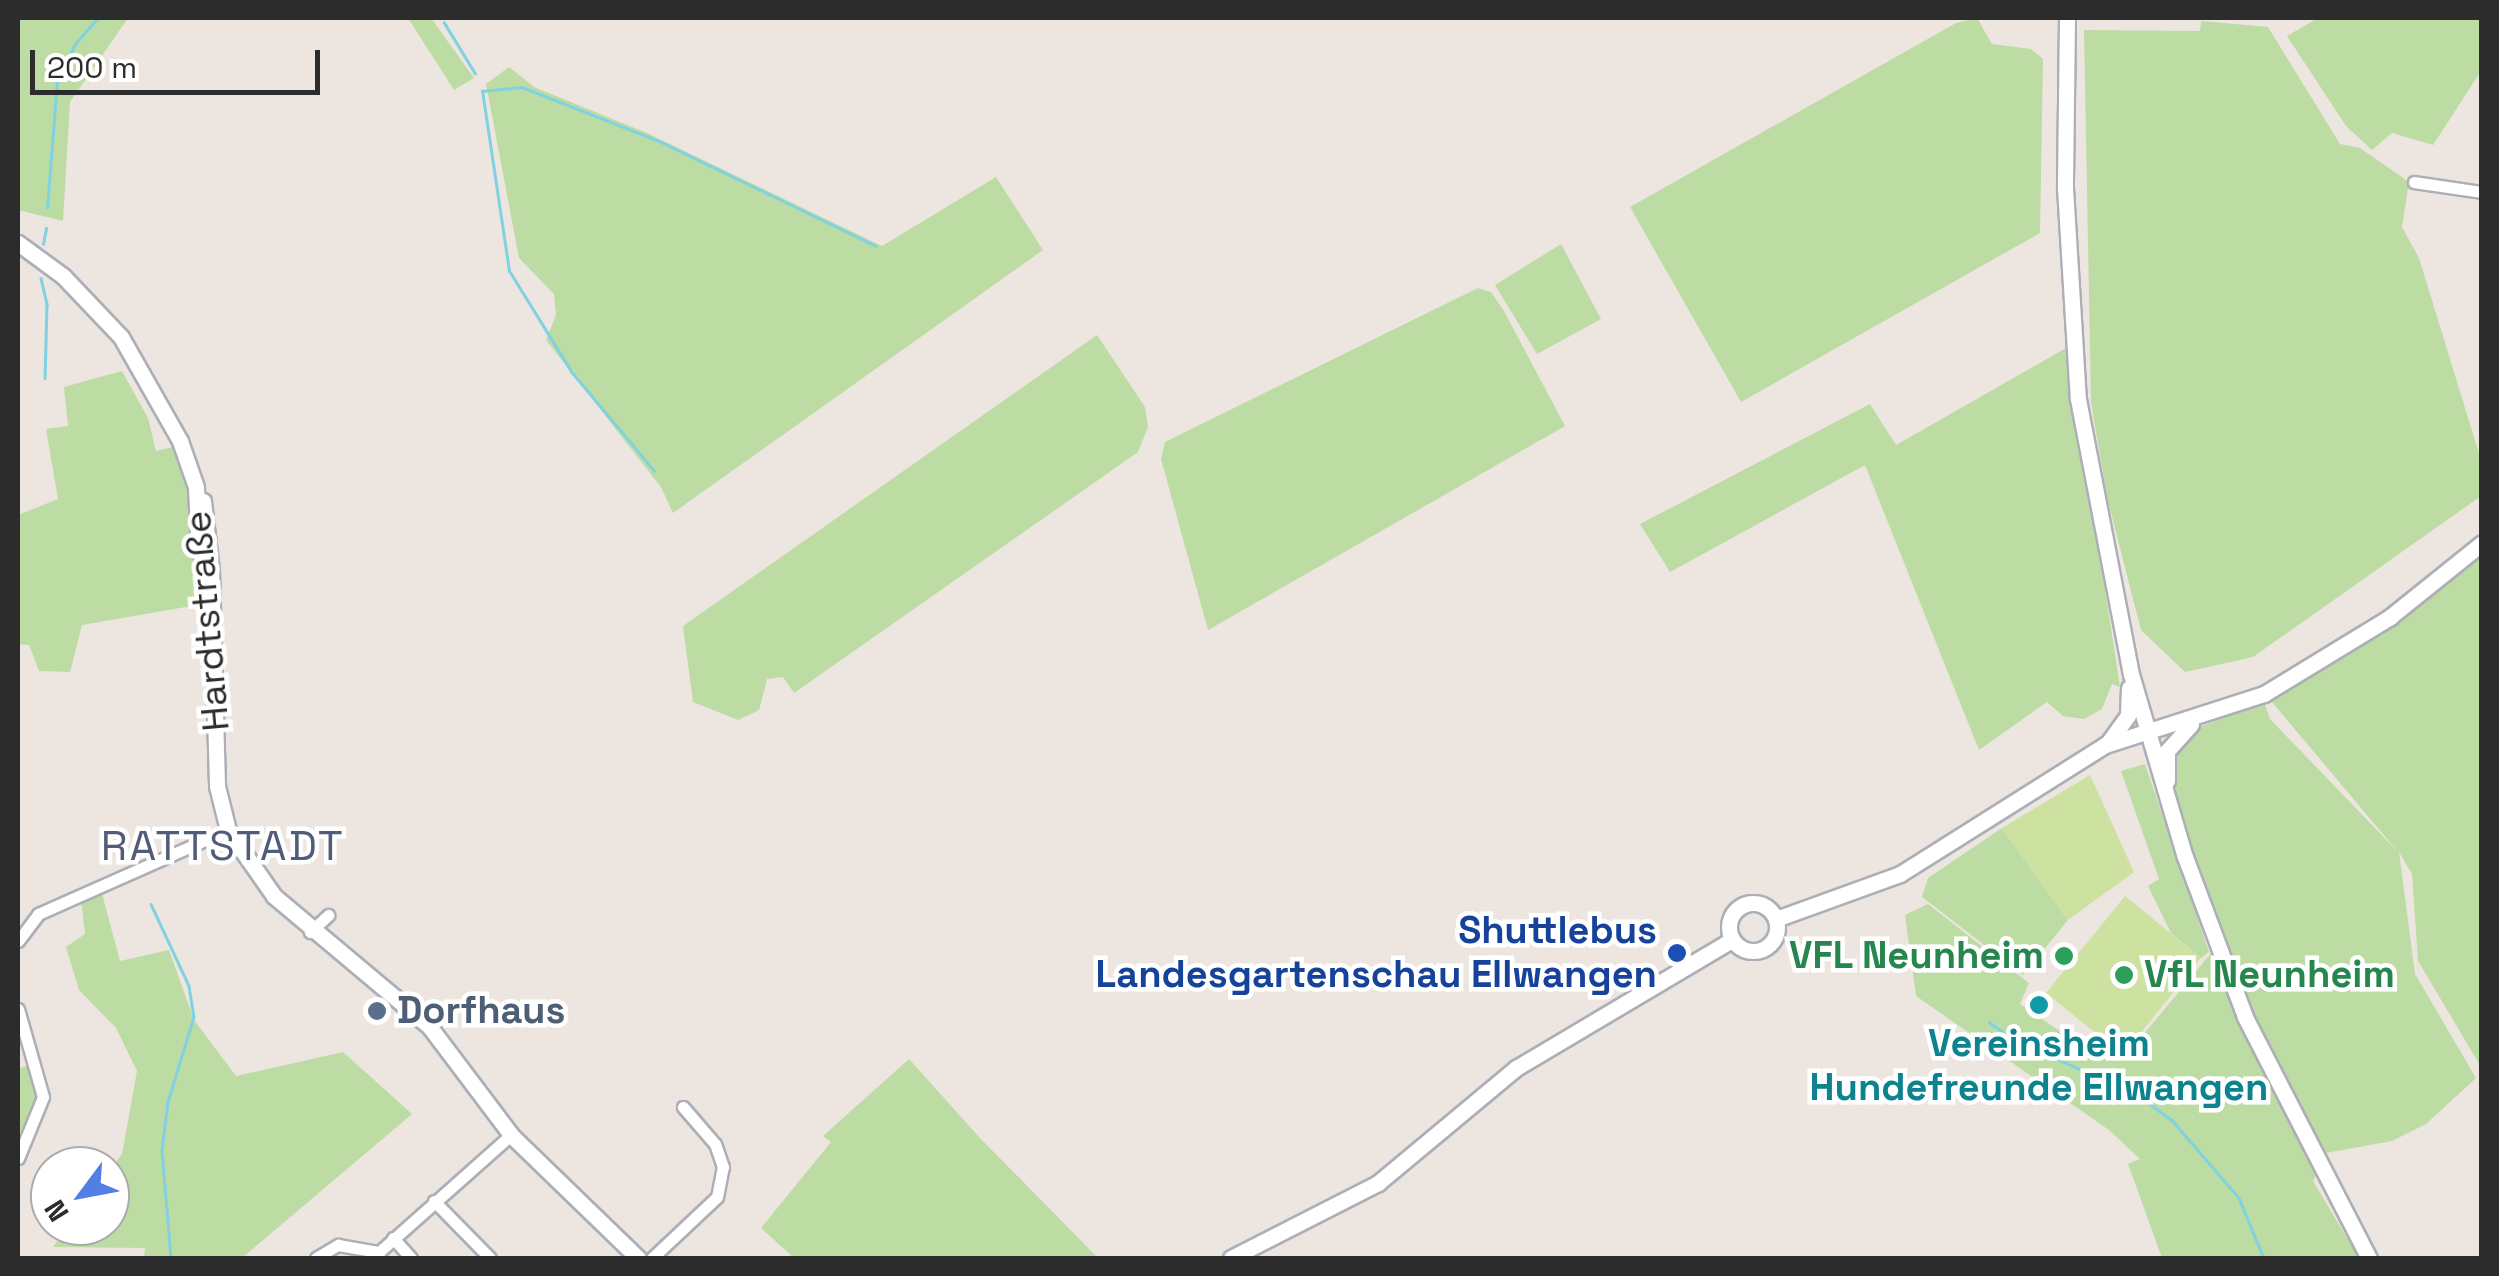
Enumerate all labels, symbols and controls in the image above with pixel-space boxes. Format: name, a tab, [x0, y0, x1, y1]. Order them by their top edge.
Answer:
scale bar	[35, 30, 325, 92]
text: 200 m	[47, 48, 137, 87]
street label: Hardtstraße	[175, 509, 239, 733]
district label: RATTSTADT	[101, 821, 345, 871]
place label: Shuttlebus Landesgartenschau Ellwangen	[1096, 908, 1657, 998]
place label: VFL Neunheim	[1788, 933, 2044, 979]
marker: Shuttlebus Landesgartenschau Ellwangen	[1666, 942, 1688, 964]
marker: VFL Neunheim	[2053, 945, 2075, 967]
place label: VfL Neunheim	[2144, 952, 2396, 998]
marker: VfL Neunheim	[2113, 964, 2135, 986]
place label: Dorfhaus	[397, 988, 565, 1034]
marker: Vereinsheim Hundefreunde Ellwangen	[2028, 994, 2050, 1016]
marker: Dorfhaus	[366, 1000, 388, 1022]
place label: Vereinsheim Hundefreunde Ellwangen	[1810, 1021, 2268, 1110]
north arrow	[30, 1146, 130, 1246]
text: N	[36, 1193, 76, 1228]

